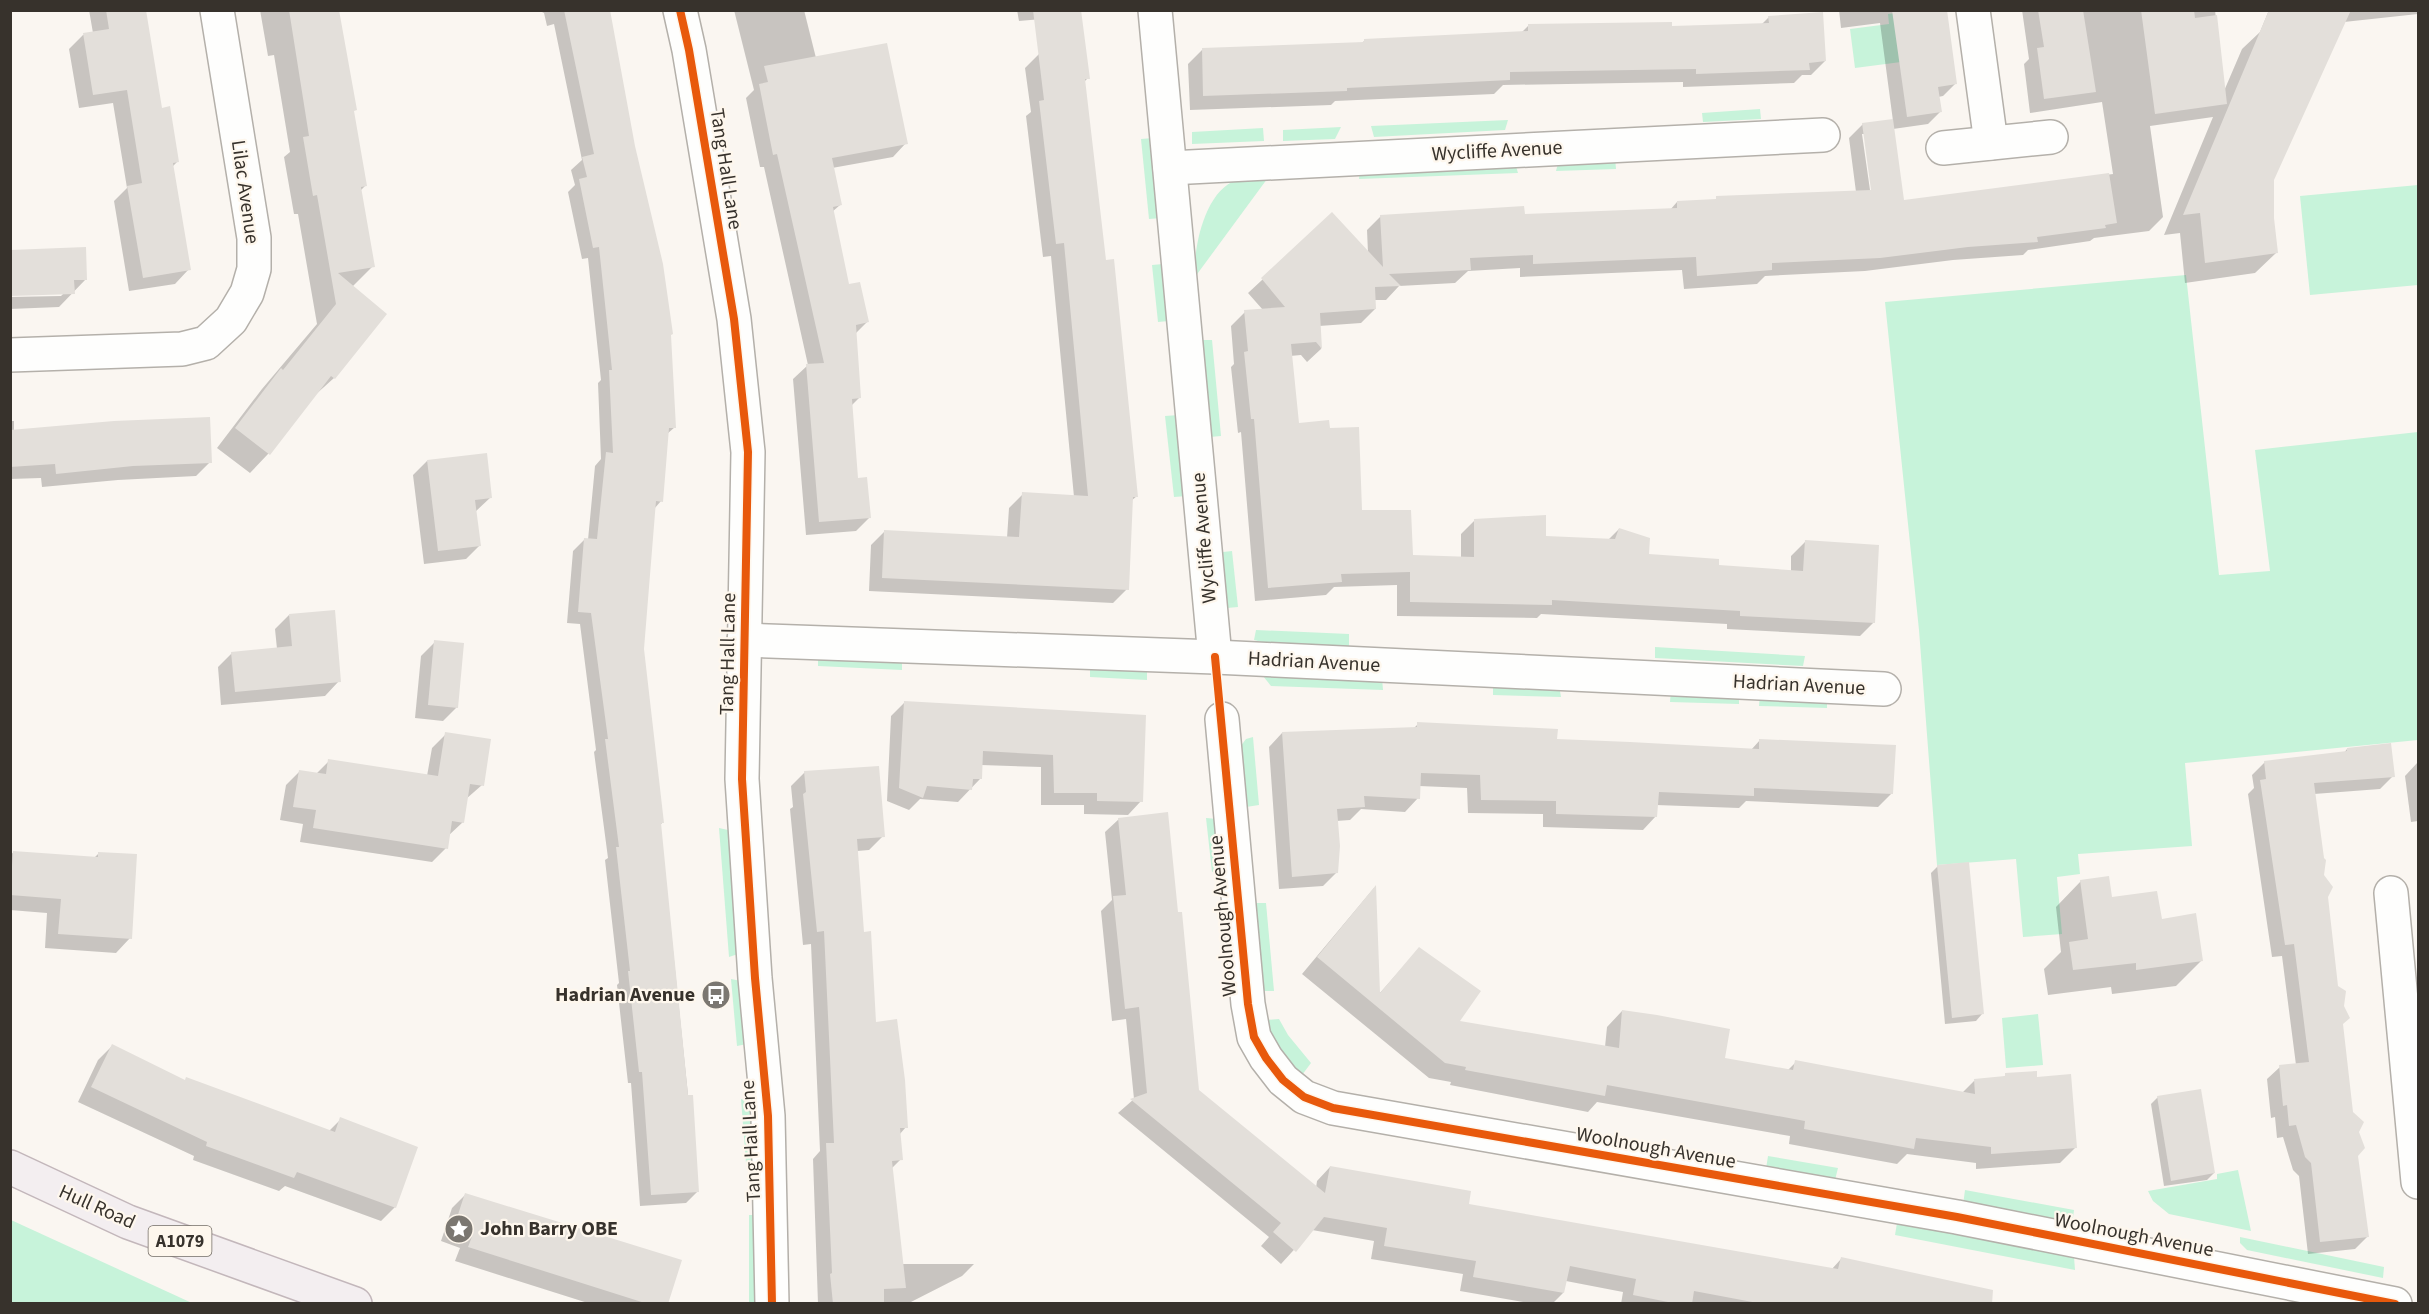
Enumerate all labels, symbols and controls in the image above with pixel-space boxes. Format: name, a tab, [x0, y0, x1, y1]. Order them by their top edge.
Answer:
street label: Tang Hall Lane	[703, 106, 749, 232]
street label: Wycliffe Avenue	[1431, 134, 1563, 168]
street label: Lilac Avenue	[224, 138, 266, 246]
street label: Wycliffe Avenue	[1184, 471, 1224, 604]
street label: Tang Hall Lane	[713, 593, 743, 715]
street label: Hadrian Avenue	[1247, 645, 1381, 679]
street label: Hadrian Avenue	[1732, 668, 1866, 702]
street label: Woolnough Avenue	[1202, 834, 1244, 998]
bus stop icon: Hadrian Avenue	[700, 979, 732, 1011]
place label: Hadrian Avenue	[555, 981, 695, 1009]
street label: Tang Hall Lane	[734, 1079, 768, 1203]
street label: Woolnough Avenue	[1574, 1120, 1738, 1176]
street label: Hull Road	[54, 1178, 140, 1236]
street label: Woolnough Avenue	[2052, 1206, 2216, 1264]
place icon: John Barry OBE	[443, 1213, 475, 1245]
place label: John Barry OBE	[480, 1215, 618, 1243]
road number: A1079	[148, 1226, 212, 1256]

